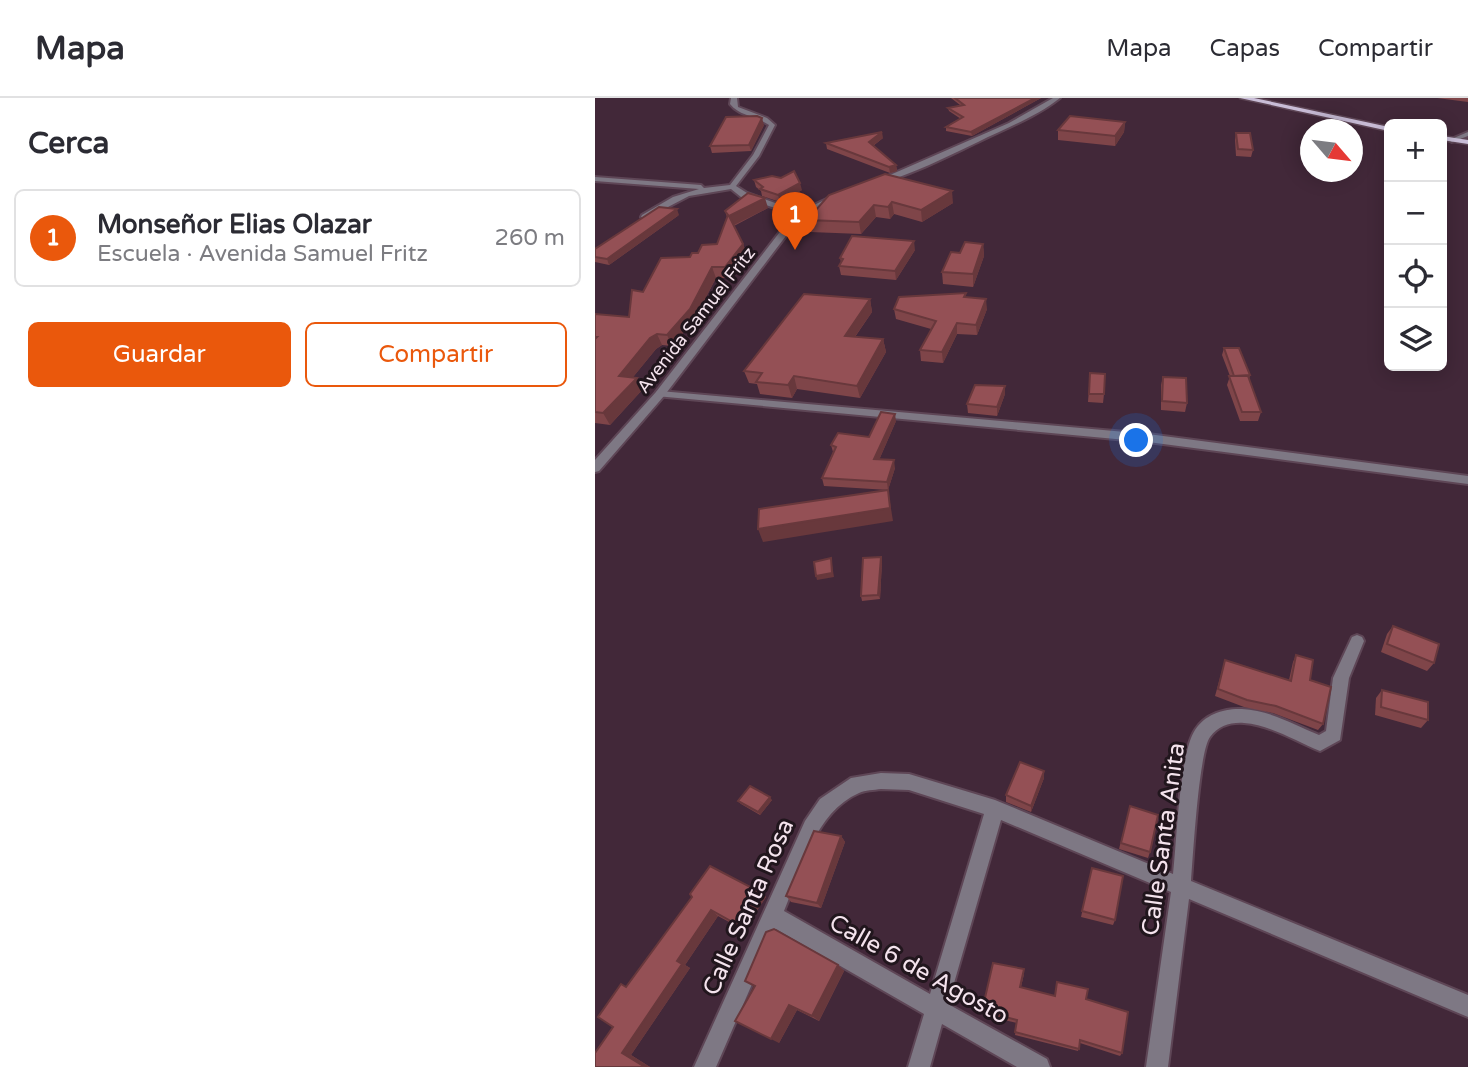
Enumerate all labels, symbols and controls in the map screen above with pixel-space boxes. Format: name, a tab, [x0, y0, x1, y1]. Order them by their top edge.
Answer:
text: Mapa	[35, 29, 125, 68]
text: Mapa	[1106, 34, 1172, 63]
text: Capas	[1210, 34, 1280, 63]
text: Compartir	[1318, 34, 1433, 63]
north arrow	[1300, 119, 1363, 182]
map controls	[1384, 119, 1447, 371]
button: +	[1384, 119, 1447, 182]
text: Cerca	[28, 125, 109, 162]
button: −	[1384, 182, 1447, 245]
pin: 1	[772, 192, 818, 250]
text: Monseñor Elias Olazar	[97, 209, 372, 240]
text: 1	[46, 224, 60, 252]
text: 260 m	[495, 224, 565, 252]
text: Escuela · Avenida Samuel Fritz	[97, 240, 428, 268]
street label: Avenida Samuel Fritz	[632, 242, 760, 398]
button: locate	[1384, 245, 1447, 308]
button: layers	[1384, 308, 1447, 371]
button: Guardar	[28, 322, 291, 387]
button: Compartir	[305, 322, 567, 387]
your location	[1119, 423, 1153, 457]
street label: Calle Santa Anita	[1136, 741, 1191, 937]
street label: Calle Santa Rosa	[697, 814, 800, 1000]
street label: Calle 6 de Agosto	[824, 908, 1014, 1031]

